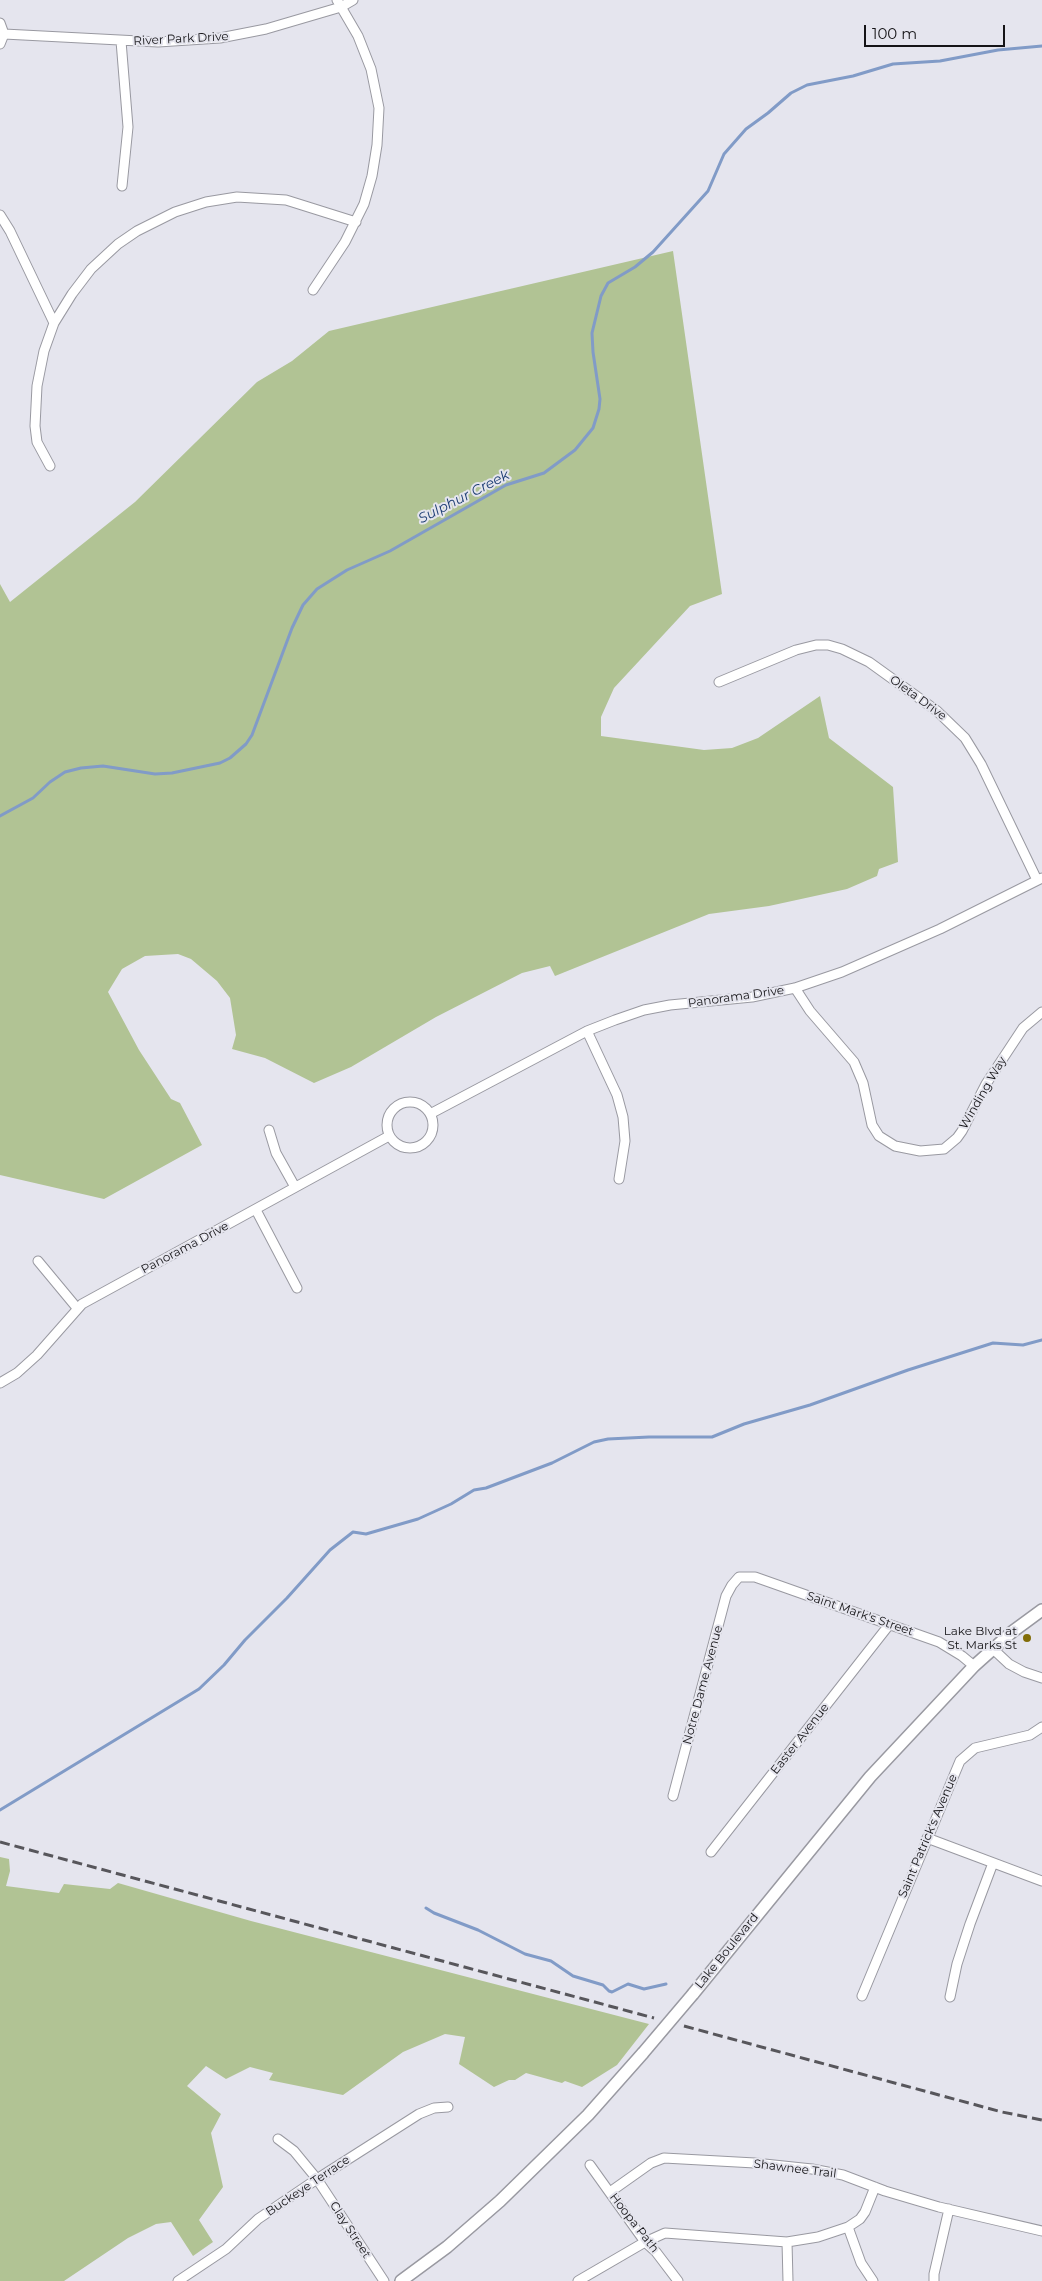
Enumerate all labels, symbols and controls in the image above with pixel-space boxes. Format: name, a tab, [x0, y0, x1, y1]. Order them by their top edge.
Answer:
scale bar	[867, 15, 1008, 47]
text: 100 m	[872, 24, 917, 43]
street label: River Park Drive	[133, 29, 229, 49]
water label: Sulphur Creek	[416, 467, 512, 527]
street label: Oleta Drive	[887, 673, 949, 723]
street label: Panorama Drive	[687, 983, 785, 1011]
street label: Winding Way	[956, 1054, 1010, 1132]
street label: Panorama Drive	[139, 1219, 231, 1277]
street label: Saint Mark's Street	[805, 1589, 915, 1639]
street label: Notre Dame Avenue	[680, 1624, 726, 1746]
place label: Lake Blvd at St. Marks St	[944, 1624, 1017, 1652]
marker: Lake Blvd at St. Marks St	[1021, 1632, 1033, 1644]
street label: Easter Avenue	[768, 1701, 832, 1777]
street label: Saint Patrick's Avenue	[895, 1772, 961, 1900]
street label: Lake Boulevard	[692, 1910, 762, 1992]
street label: Buckeye Terrace	[263, 2153, 353, 2219]
street label: Shawnee Trail	[753, 2157, 837, 2181]
street label: Hoopa Path	[606, 2190, 662, 2256]
street label: Clay Street	[326, 2199, 374, 2261]

